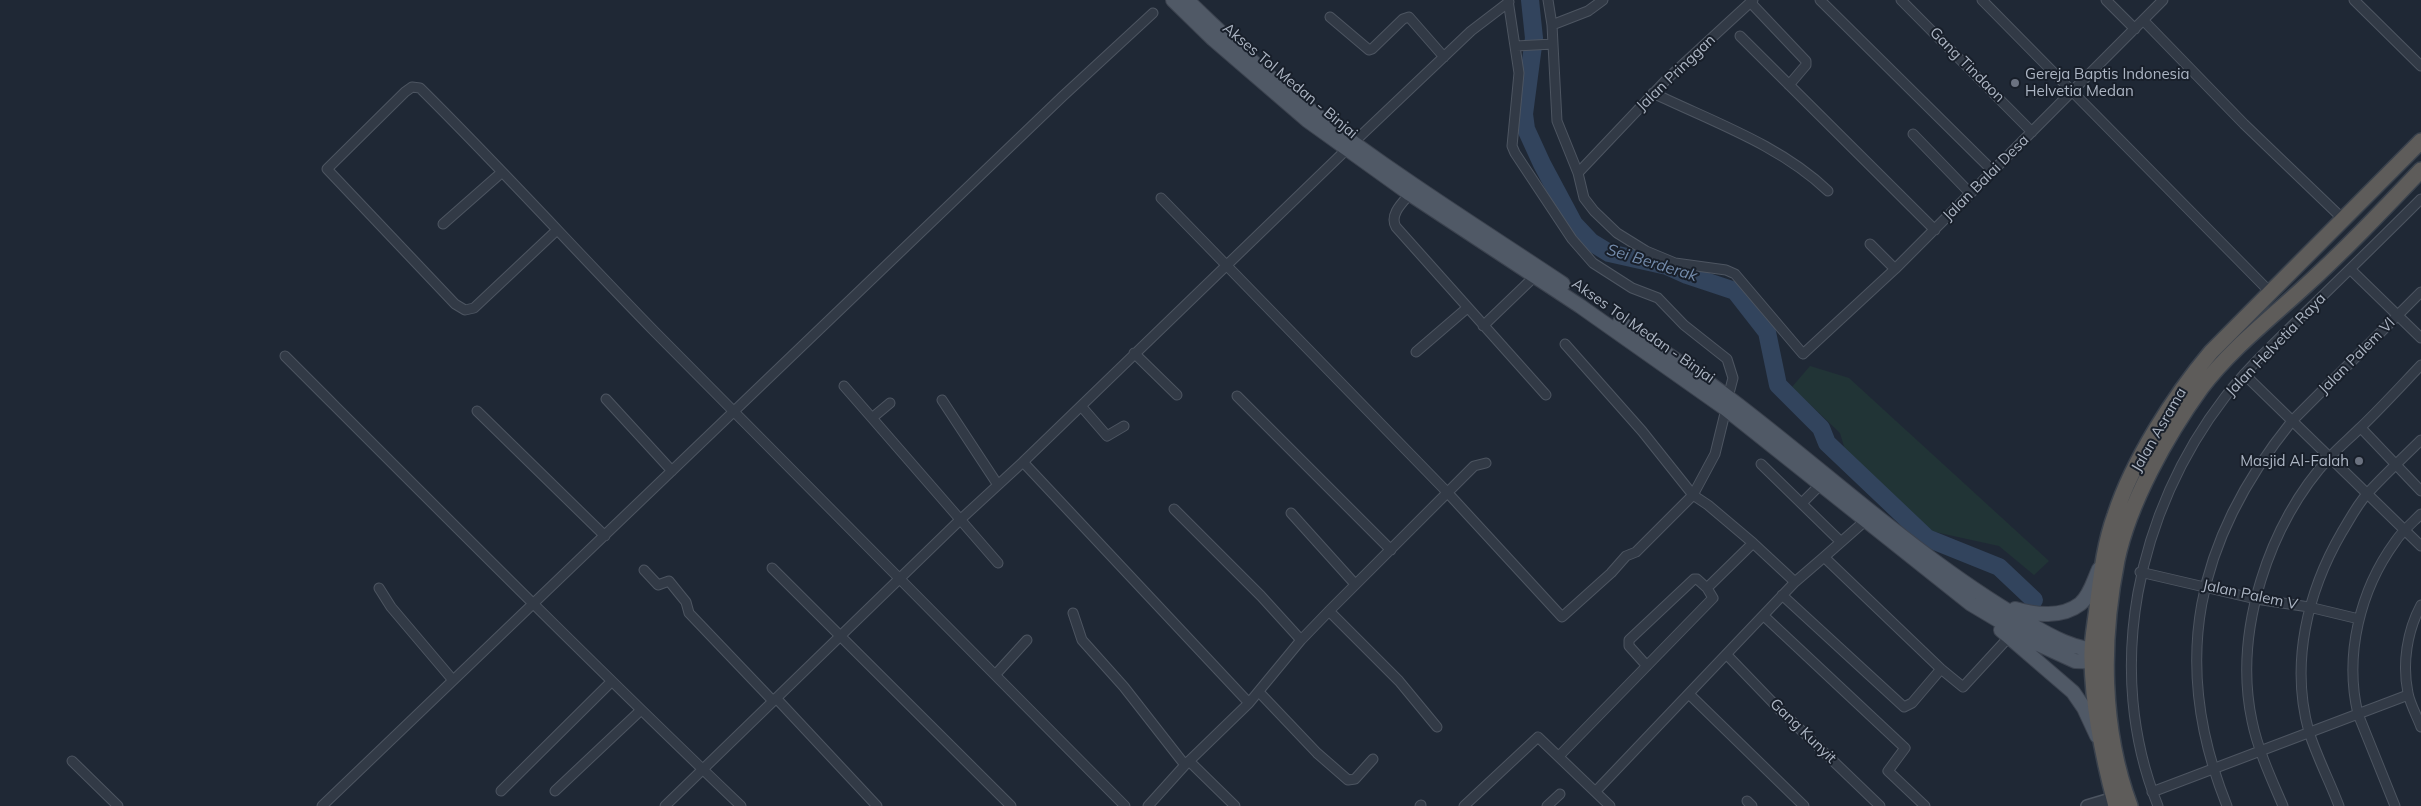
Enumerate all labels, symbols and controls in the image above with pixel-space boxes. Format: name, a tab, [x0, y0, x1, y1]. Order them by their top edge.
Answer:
street label: Akses Tol Medan - Binjai	[1219, 19, 1361, 143]
street label: Gang Tindaon	[1926, 24, 2008, 106]
street label: Jalan Pringgan	[1633, 31, 1719, 115]
place label: Gereja Baptis Indonesia Helvetia Medan	[2025, 65, 2190, 100]
marker: Gereja Baptis Indonesia Helvetia Medan	[2009, 77, 2021, 89]
street label: Jalan Balai Desa	[1939, 131, 2033, 225]
water label: Sei Berderak	[1604, 240, 1700, 286]
street label: Akses Tol Medan - Binjai	[1568, 275, 1718, 387]
street label: Jalan Helvetia Raya	[2222, 290, 2330, 400]
street label: Jalan Palem VI	[2315, 314, 2399, 398]
street label: Jalan Asrama	[2128, 385, 2190, 475]
place label: Masjid Al-Falah	[2240, 452, 2349, 470]
marker: Masjid Al-Falah	[2353, 455, 2365, 467]
street label: Jalan Palem V	[2201, 576, 2299, 614]
street label: Gang Kunyit	[1766, 695, 1840, 767]

